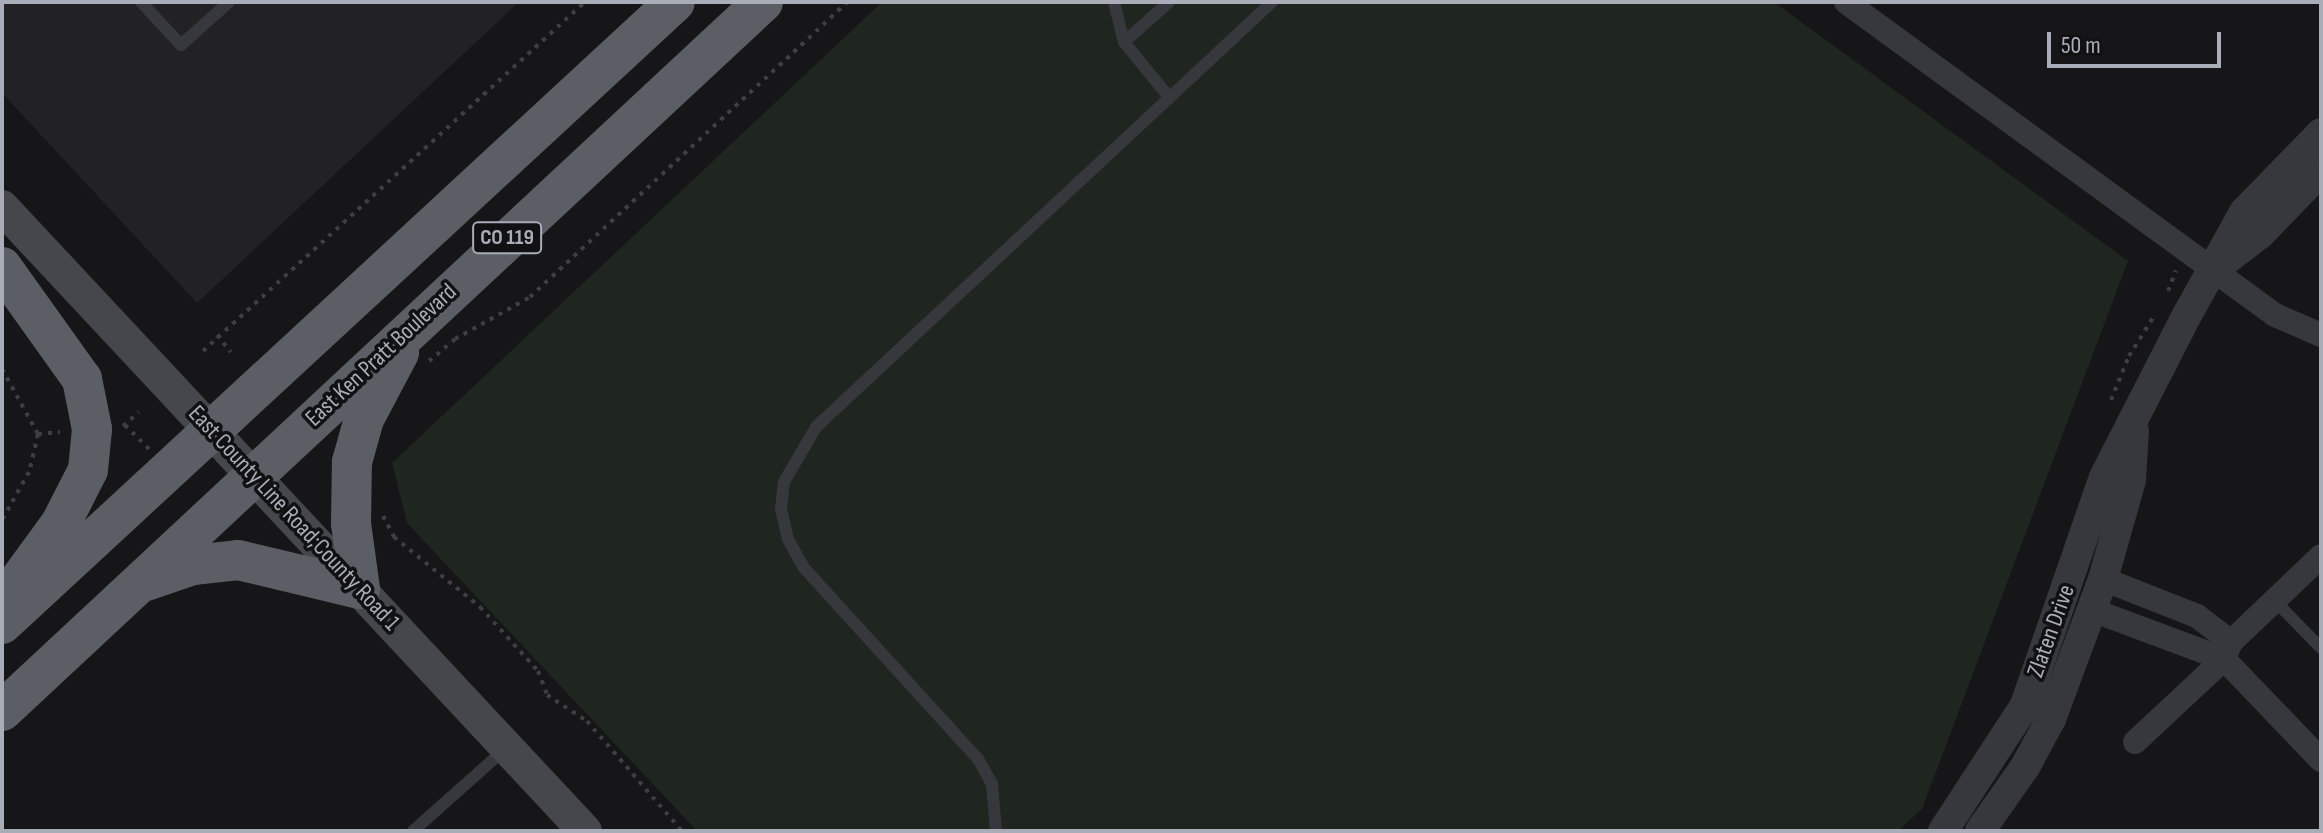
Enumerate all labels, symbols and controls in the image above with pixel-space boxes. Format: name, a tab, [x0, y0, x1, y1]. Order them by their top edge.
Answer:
scale bar	[2051, 16, 2225, 66]
text: 50 m	[2061, 31, 2101, 60]
road number: CO 119	[471, 220, 543, 256]
street label: East Ken Pratt Boulevard	[299, 278, 463, 432]
street label: East County Line Road;County Road 1	[182, 400, 406, 636]
street label: Zlaten Drive	[2021, 581, 2081, 681]

